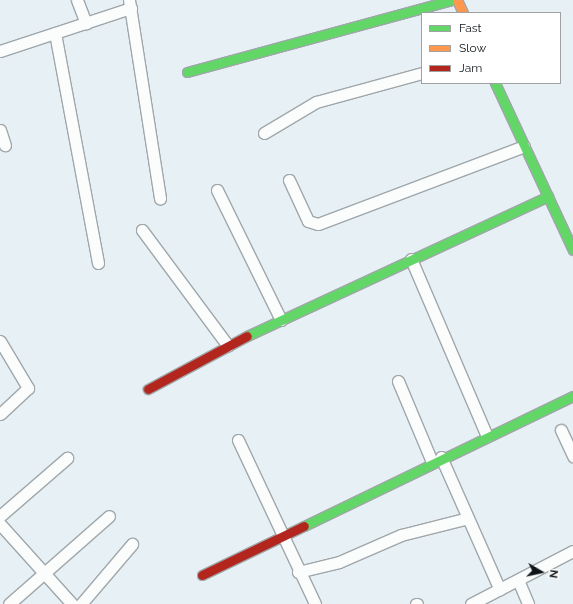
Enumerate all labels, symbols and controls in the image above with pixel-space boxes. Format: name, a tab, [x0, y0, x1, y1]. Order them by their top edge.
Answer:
legend	[421, 12, 561, 84]
text: Fast	[459, 21, 482, 35]
text: Slow	[459, 41, 486, 55]
text: Jam	[459, 61, 482, 75]
north arrow	[521, 552, 561, 592]
text: N	[546, 569, 560, 579]

